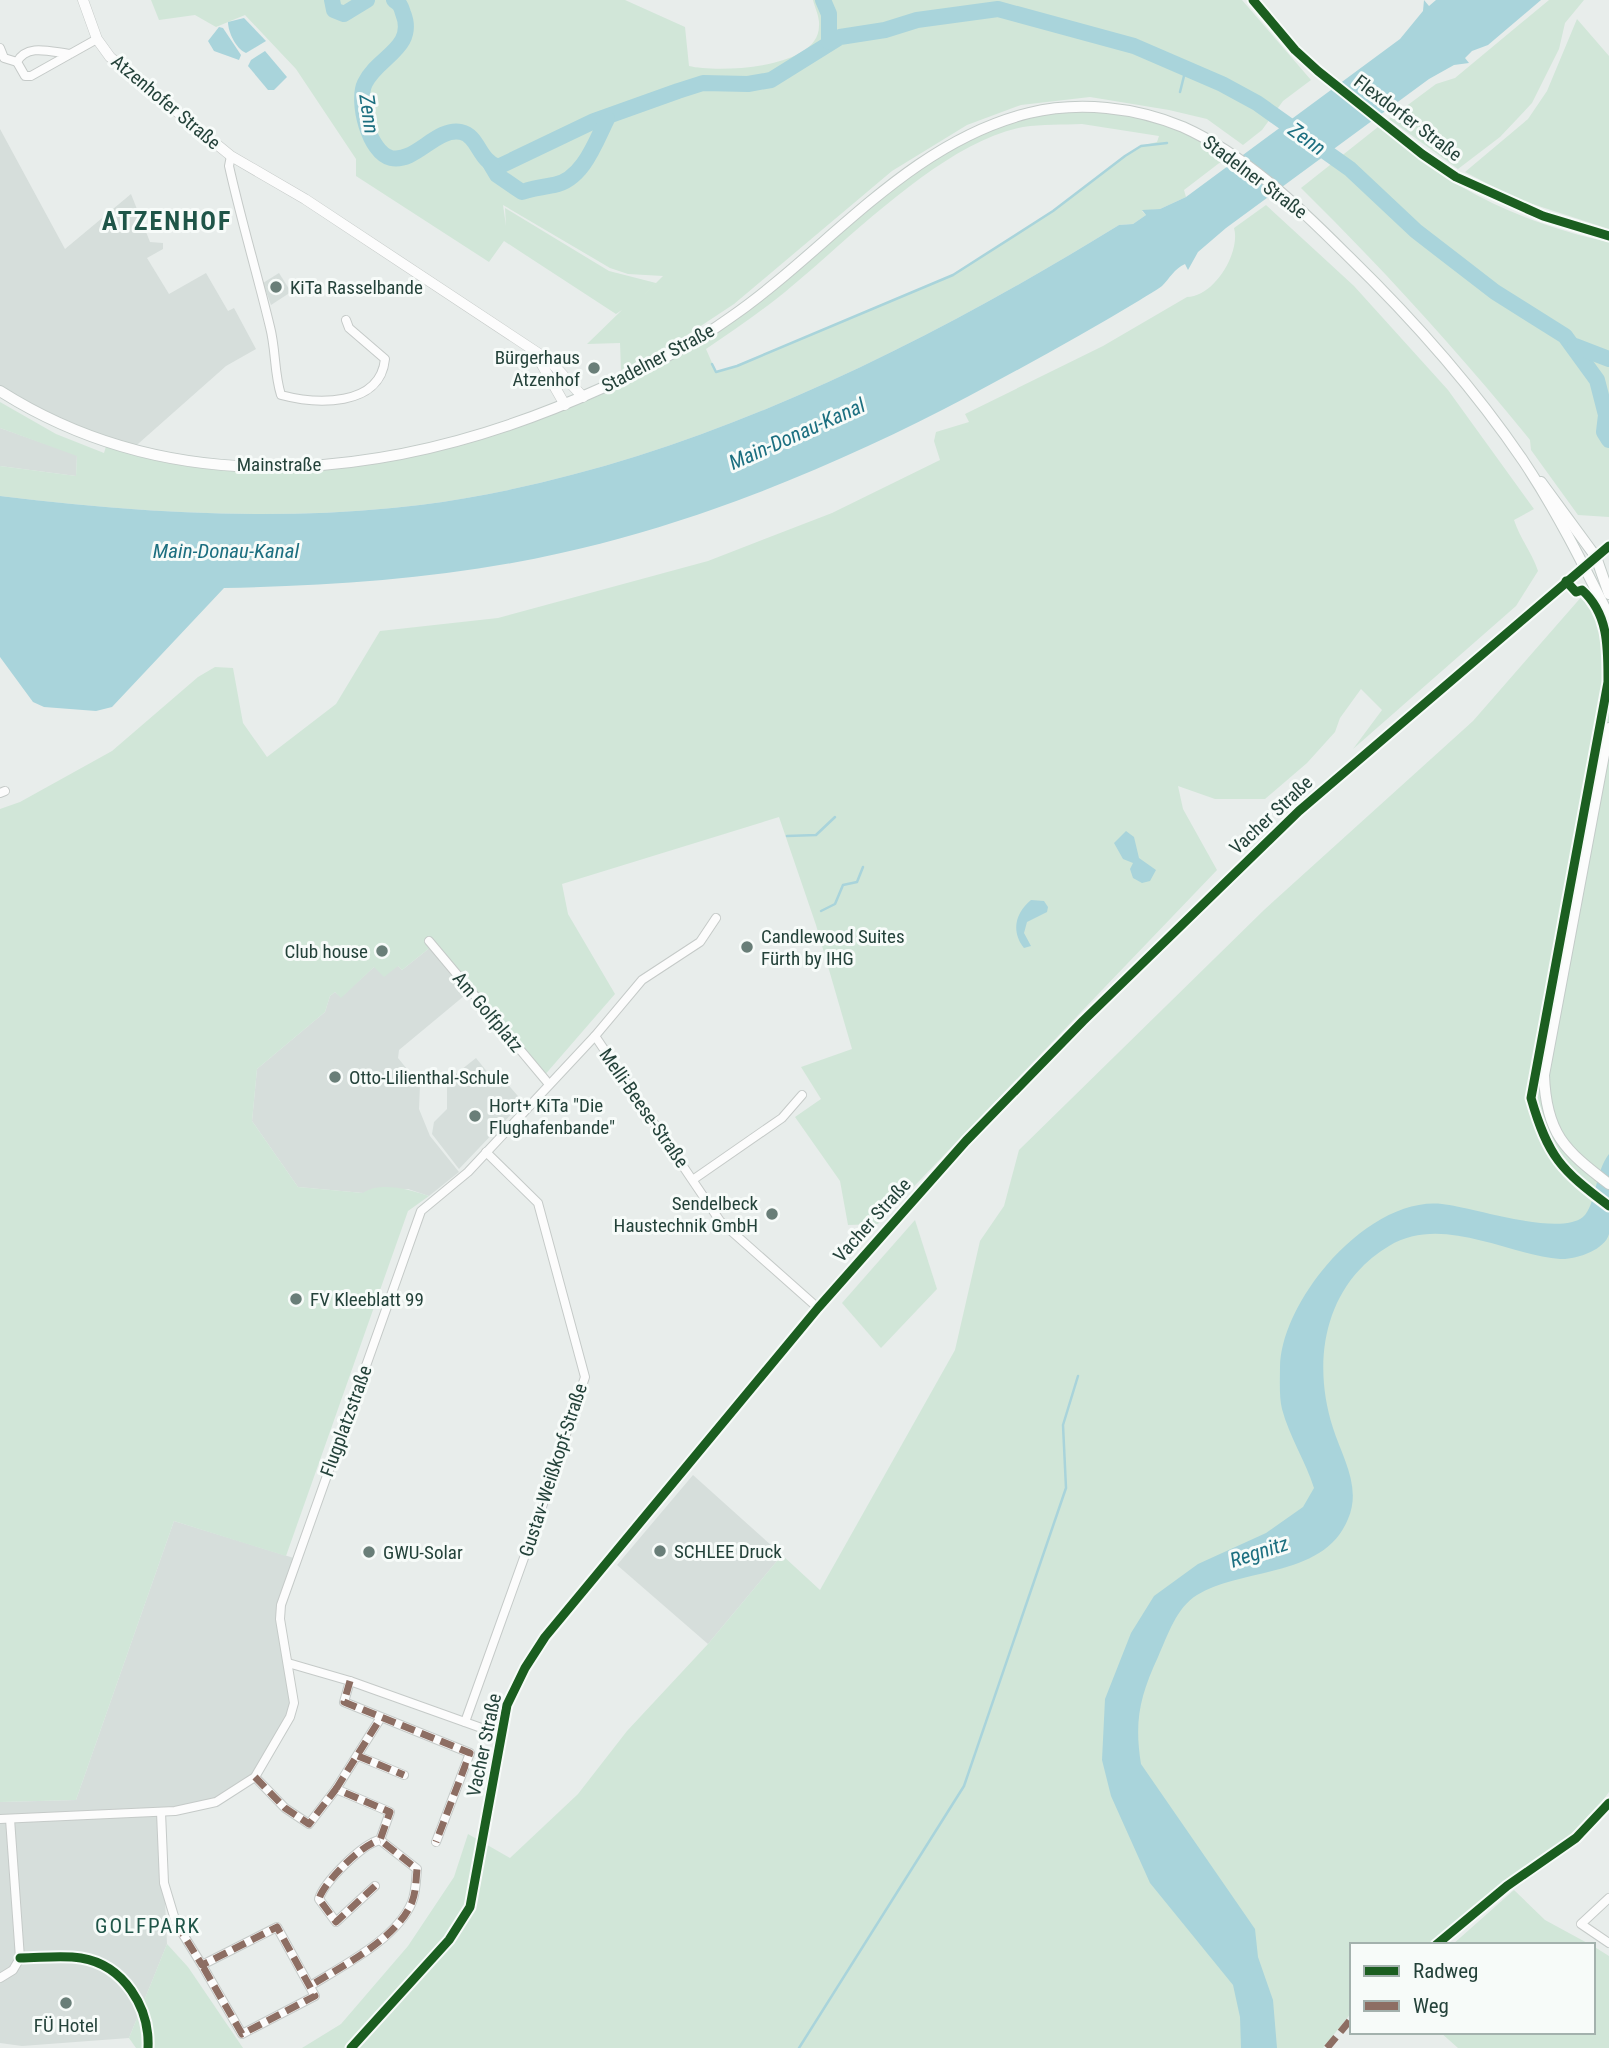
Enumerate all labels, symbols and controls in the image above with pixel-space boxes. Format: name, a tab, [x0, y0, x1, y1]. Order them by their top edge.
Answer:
street label: Atzenhofer Straße	[107, 50, 225, 154]
street label: Flexdorfer Straße	[1350, 70, 1467, 166]
water label: Zenn	[354, 92, 384, 135]
water label: Zenn	[1283, 117, 1330, 160]
street label: Stadelner Straße	[1198, 130, 1312, 224]
district label: ATZENHOF	[102, 206, 232, 236]
place label: KiTa Rasselbande	[290, 276, 423, 299]
marker: KiTa Rasselbande	[268, 279, 284, 295]
street label: Stadelner Straße	[598, 319, 718, 397]
place label: Bürgerhaus Atzenhof	[495, 346, 580, 391]
marker: Bürgerhaus Atzenhof	[586, 360, 602, 376]
water label: Main-Donau-Kanal	[725, 393, 869, 475]
street label: Mainstraße	[237, 453, 321, 476]
water label: Main-Donau-Kanal	[153, 539, 299, 563]
street label: Vacher Straße	[1225, 771, 1317, 859]
place label: Candlewood Suites Fürth by IHG	[761, 925, 905, 970]
marker: Candlewood Suites Fürth by IHG	[739, 939, 755, 955]
place label: Club house	[284, 940, 368, 963]
marker: Club house	[374, 943, 390, 959]
street label: Am Golfplatz	[448, 967, 528, 1057]
street label: Melli-Beese-Straße	[594, 1044, 694, 1172]
place label: Otto-Lilienthal-Schule	[349, 1066, 509, 1089]
marker: Otto-Lilienthal-Schule	[327, 1069, 343, 1085]
place label: Hort+ KiTa "Die Flughafenbande"	[489, 1094, 615, 1139]
marker: Hort+ KiTa "Die Flughafenbande"	[467, 1108, 483, 1124]
street label: Vacher Straße	[828, 1173, 916, 1267]
place label: Sendelbeck Haustechnik GmbH	[614, 1192, 758, 1237]
marker: Sendelbeck Haustechnik GmbH	[764, 1206, 780, 1222]
place label: FV Kleeblatt 99	[310, 1288, 424, 1311]
marker: FV Kleeblatt 99	[288, 1291, 304, 1307]
street label: Flugplatzstraße	[315, 1362, 377, 1480]
street label: Gustav-Weißkopf-Straße	[514, 1380, 592, 1560]
water label: Regnitz	[1227, 1531, 1291, 1573]
place label: SCHLEE Druck	[674, 1540, 782, 1563]
place label: GWU-Solar	[383, 1541, 463, 1564]
marker: SCHLEE Druck	[652, 1543, 668, 1559]
marker: GWU-Solar	[361, 1544, 377, 1560]
street label: Vacher Straße	[462, 1691, 506, 1799]
district label: GOLFPARK	[95, 1914, 201, 1938]
legend	[1350, 1943, 1595, 2034]
text: Radweg	[1413, 1959, 1478, 1983]
text: Weg	[1413, 1994, 1449, 2018]
marker: FÜ Hotel	[58, 1995, 74, 2011]
place label: FÜ Hotel	[34, 2014, 98, 2037]

